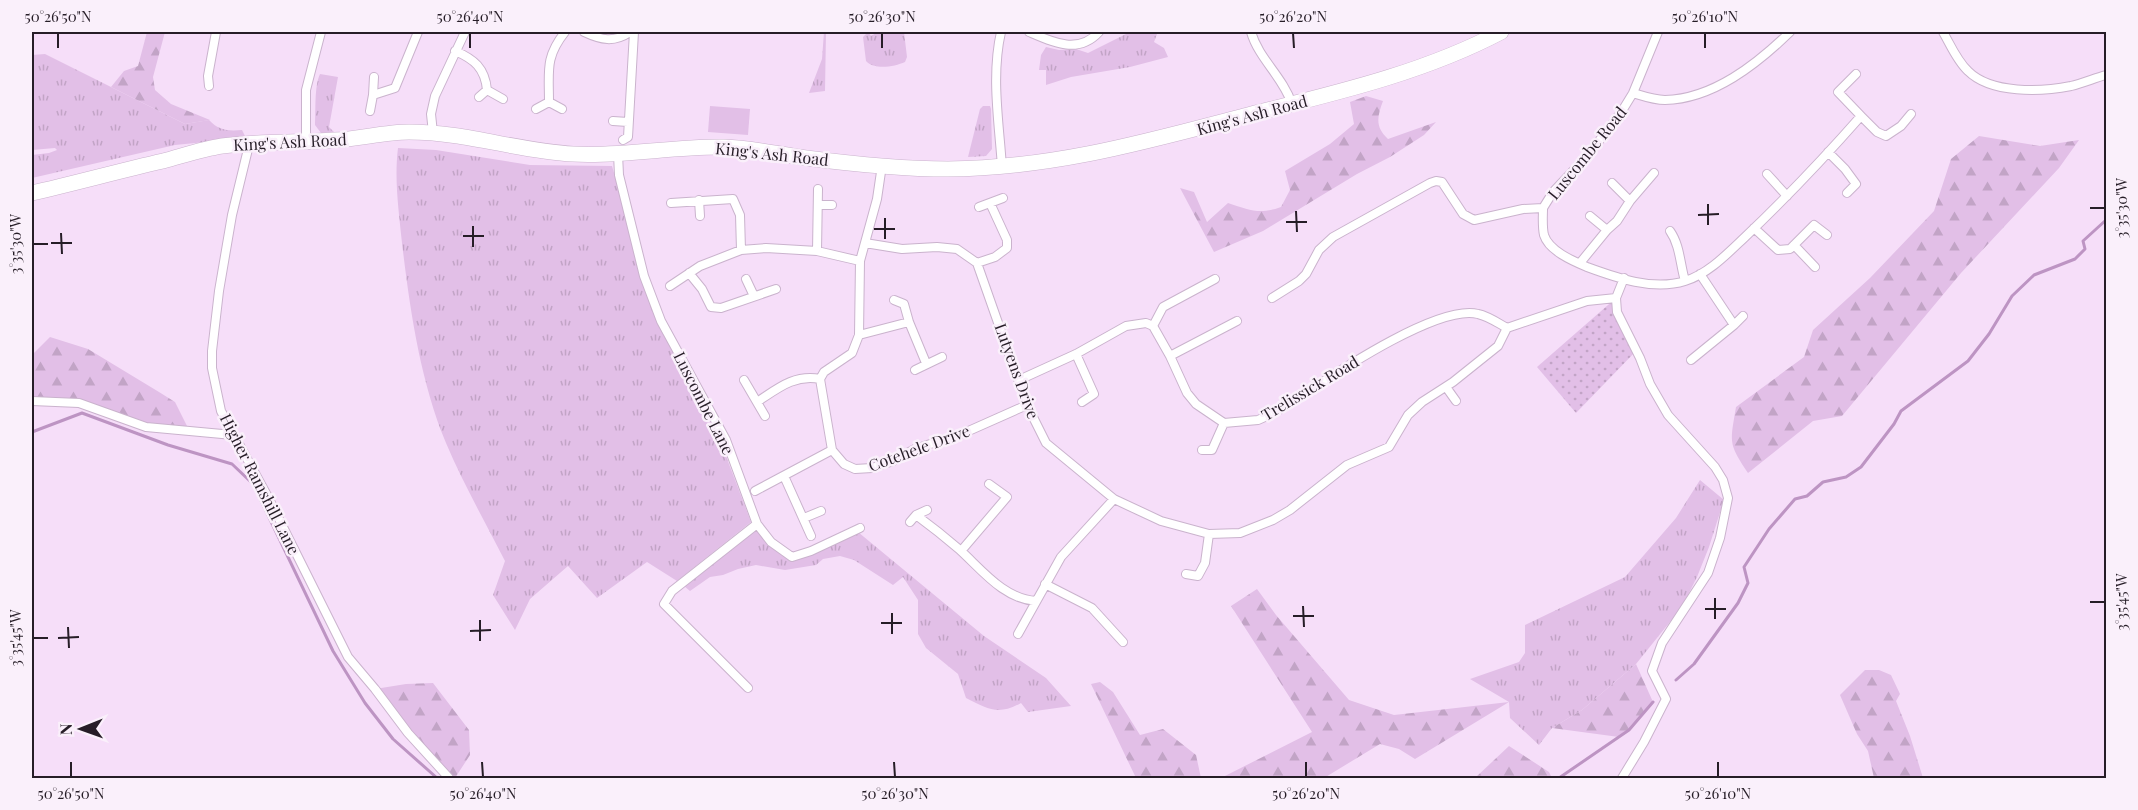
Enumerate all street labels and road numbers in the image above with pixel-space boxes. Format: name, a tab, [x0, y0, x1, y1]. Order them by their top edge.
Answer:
street label: King's Ash Road	[1194, 90, 1309, 139]
street label: Luscombe Road	[1543, 102, 1631, 204]
street label: King's Ash Road	[233, 128, 347, 155]
street label: King's Ash Road	[714, 137, 830, 170]
street label: Lutyens Drive	[990, 320, 1044, 422]
street label: Luscombe Lane	[669, 348, 739, 458]
street label: Trelissick Road	[1257, 350, 1362, 425]
street label: Higher Ramshill Lane	[216, 410, 305, 558]
street label: Cotehele Drive	[865, 419, 973, 476]

